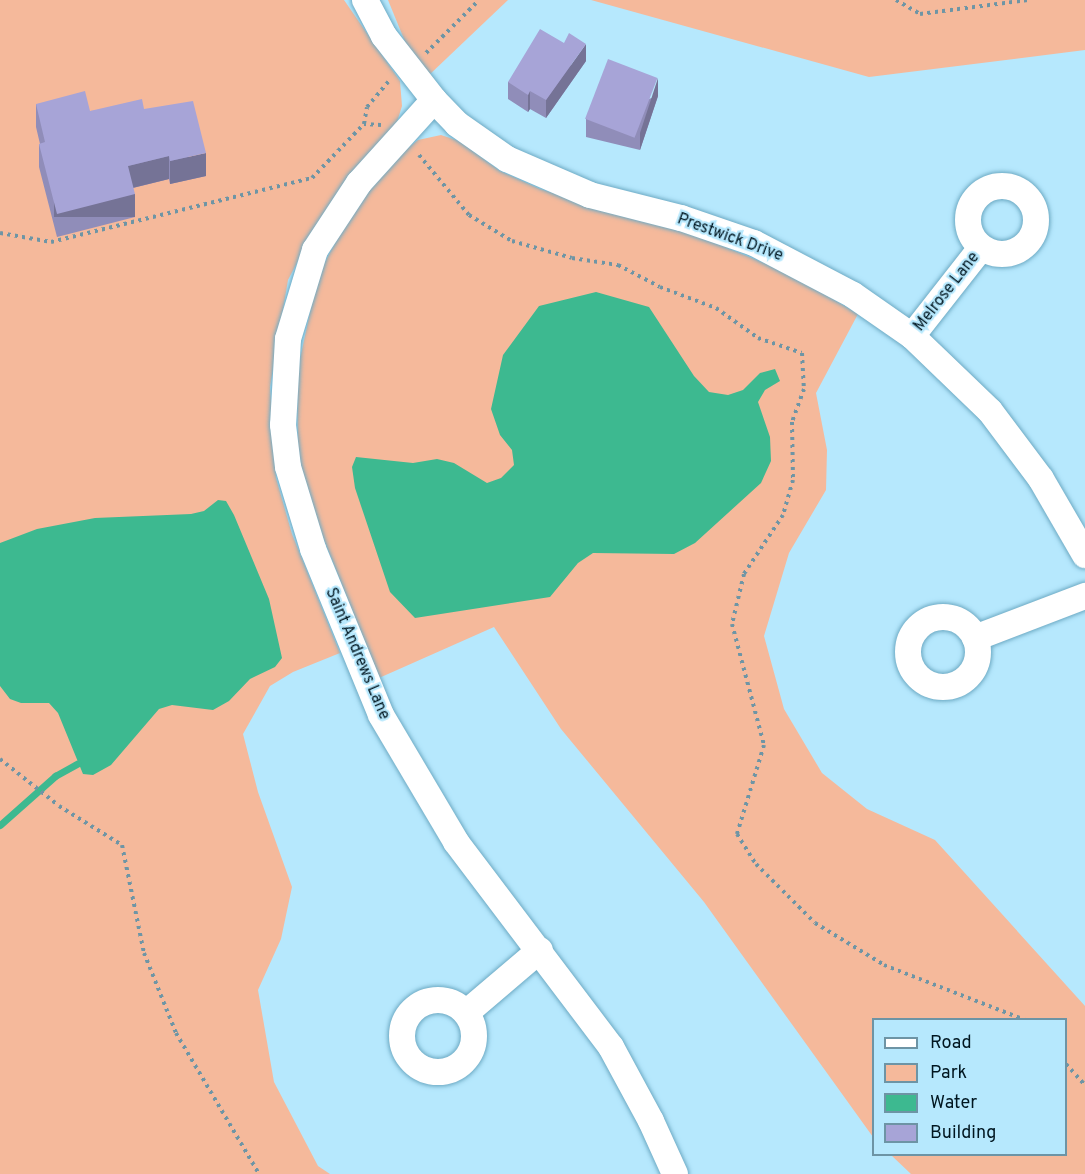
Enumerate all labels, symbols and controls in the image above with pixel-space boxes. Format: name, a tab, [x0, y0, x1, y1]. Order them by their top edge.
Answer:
street label: Prestwick Drive	[675, 210, 785, 266]
street label: Melrose Lane	[910, 248, 984, 336]
street label: Saint Andrews Lane	[320, 585, 394, 723]
legend	[872, 1018, 1067, 1156]
text: Road	[930, 1032, 972, 1055]
text: Park	[930, 1062, 967, 1085]
text: Water	[930, 1092, 977, 1115]
text: Building	[930, 1122, 996, 1145]

